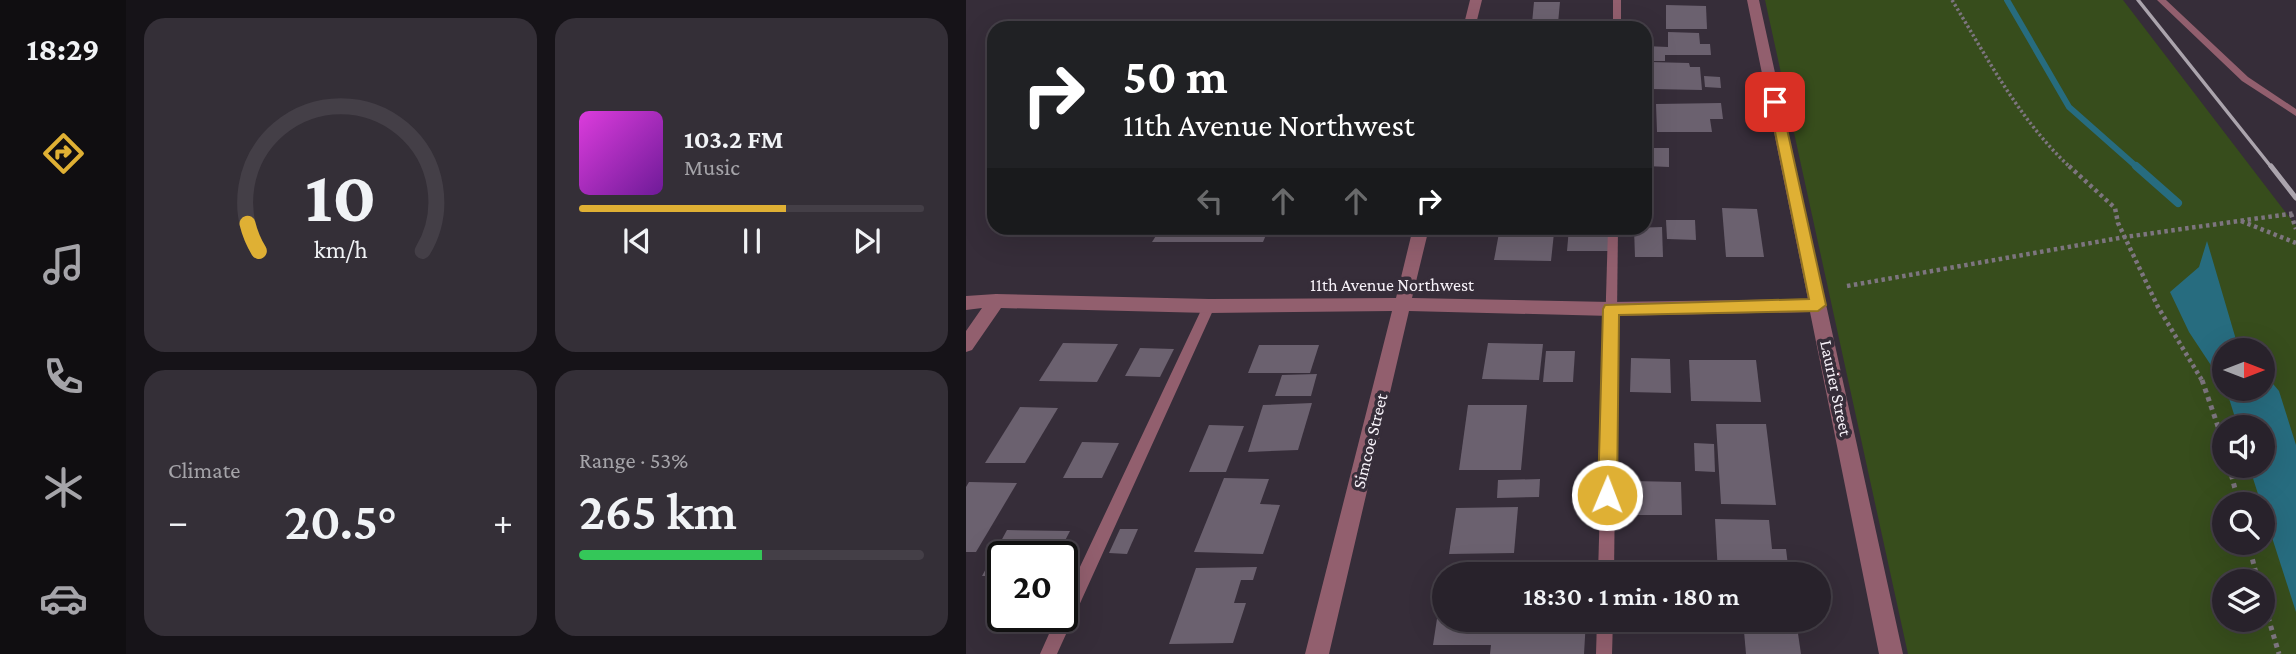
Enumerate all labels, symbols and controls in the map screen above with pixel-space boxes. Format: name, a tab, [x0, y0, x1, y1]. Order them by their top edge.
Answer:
text: 18:29	[26, 31, 100, 67]
icon: right	[1008, 49, 1099, 140]
text: 50 m	[1123, 49, 1228, 104]
pin	[1745, 72, 1805, 132]
icon: arrive	[1756, 83, 1794, 121]
text: 11th Avenue Northwest	[1123, 107, 1415, 143]
text: 103.2 FM	[684, 125, 783, 154]
icon: directions	[39, 129, 88, 178]
text: Music	[684, 154, 740, 180]
text: 10	[305, 157, 376, 238]
icon: left	[1191, 182, 1229, 220]
icon: ahead	[1264, 182, 1302, 220]
icon: ahead	[1337, 182, 1375, 220]
icon: right	[1410, 182, 1448, 220]
icon: previous	[618, 222, 656, 260]
icon: pause	[733, 222, 771, 260]
icon: next	[848, 222, 886, 260]
text: km/h	[314, 236, 367, 263]
icon: music	[39, 240, 88, 289]
street label: 11th Avenue Northwest	[1310, 275, 1475, 295]
street label: Laurier Street	[1816, 338, 1856, 439]
north arrow	[2212, 338, 2275, 401]
map controls	[2212, 338, 2275, 632]
icon: phone	[39, 352, 88, 401]
street label: Simcoe Street	[1349, 390, 1392, 491]
button: sound	[2212, 415, 2275, 478]
text: Range · 53%	[579, 447, 688, 473]
text: Climate	[168, 457, 240, 483]
position arrow	[1570, 458, 1644, 532]
icon: climate	[39, 463, 88, 512]
text: 265 km	[579, 482, 737, 540]
text: 20.5°	[284, 492, 397, 550]
button: search	[2212, 492, 2275, 555]
text: −	[168, 500, 188, 542]
text: +	[493, 500, 513, 542]
speed limit sign: 20	[987, 541, 1078, 632]
button: layers	[2212, 569, 2275, 632]
icon: car	[39, 574, 88, 623]
text: 18:30 · 1 min · 180 m	[1523, 582, 1740, 611]

